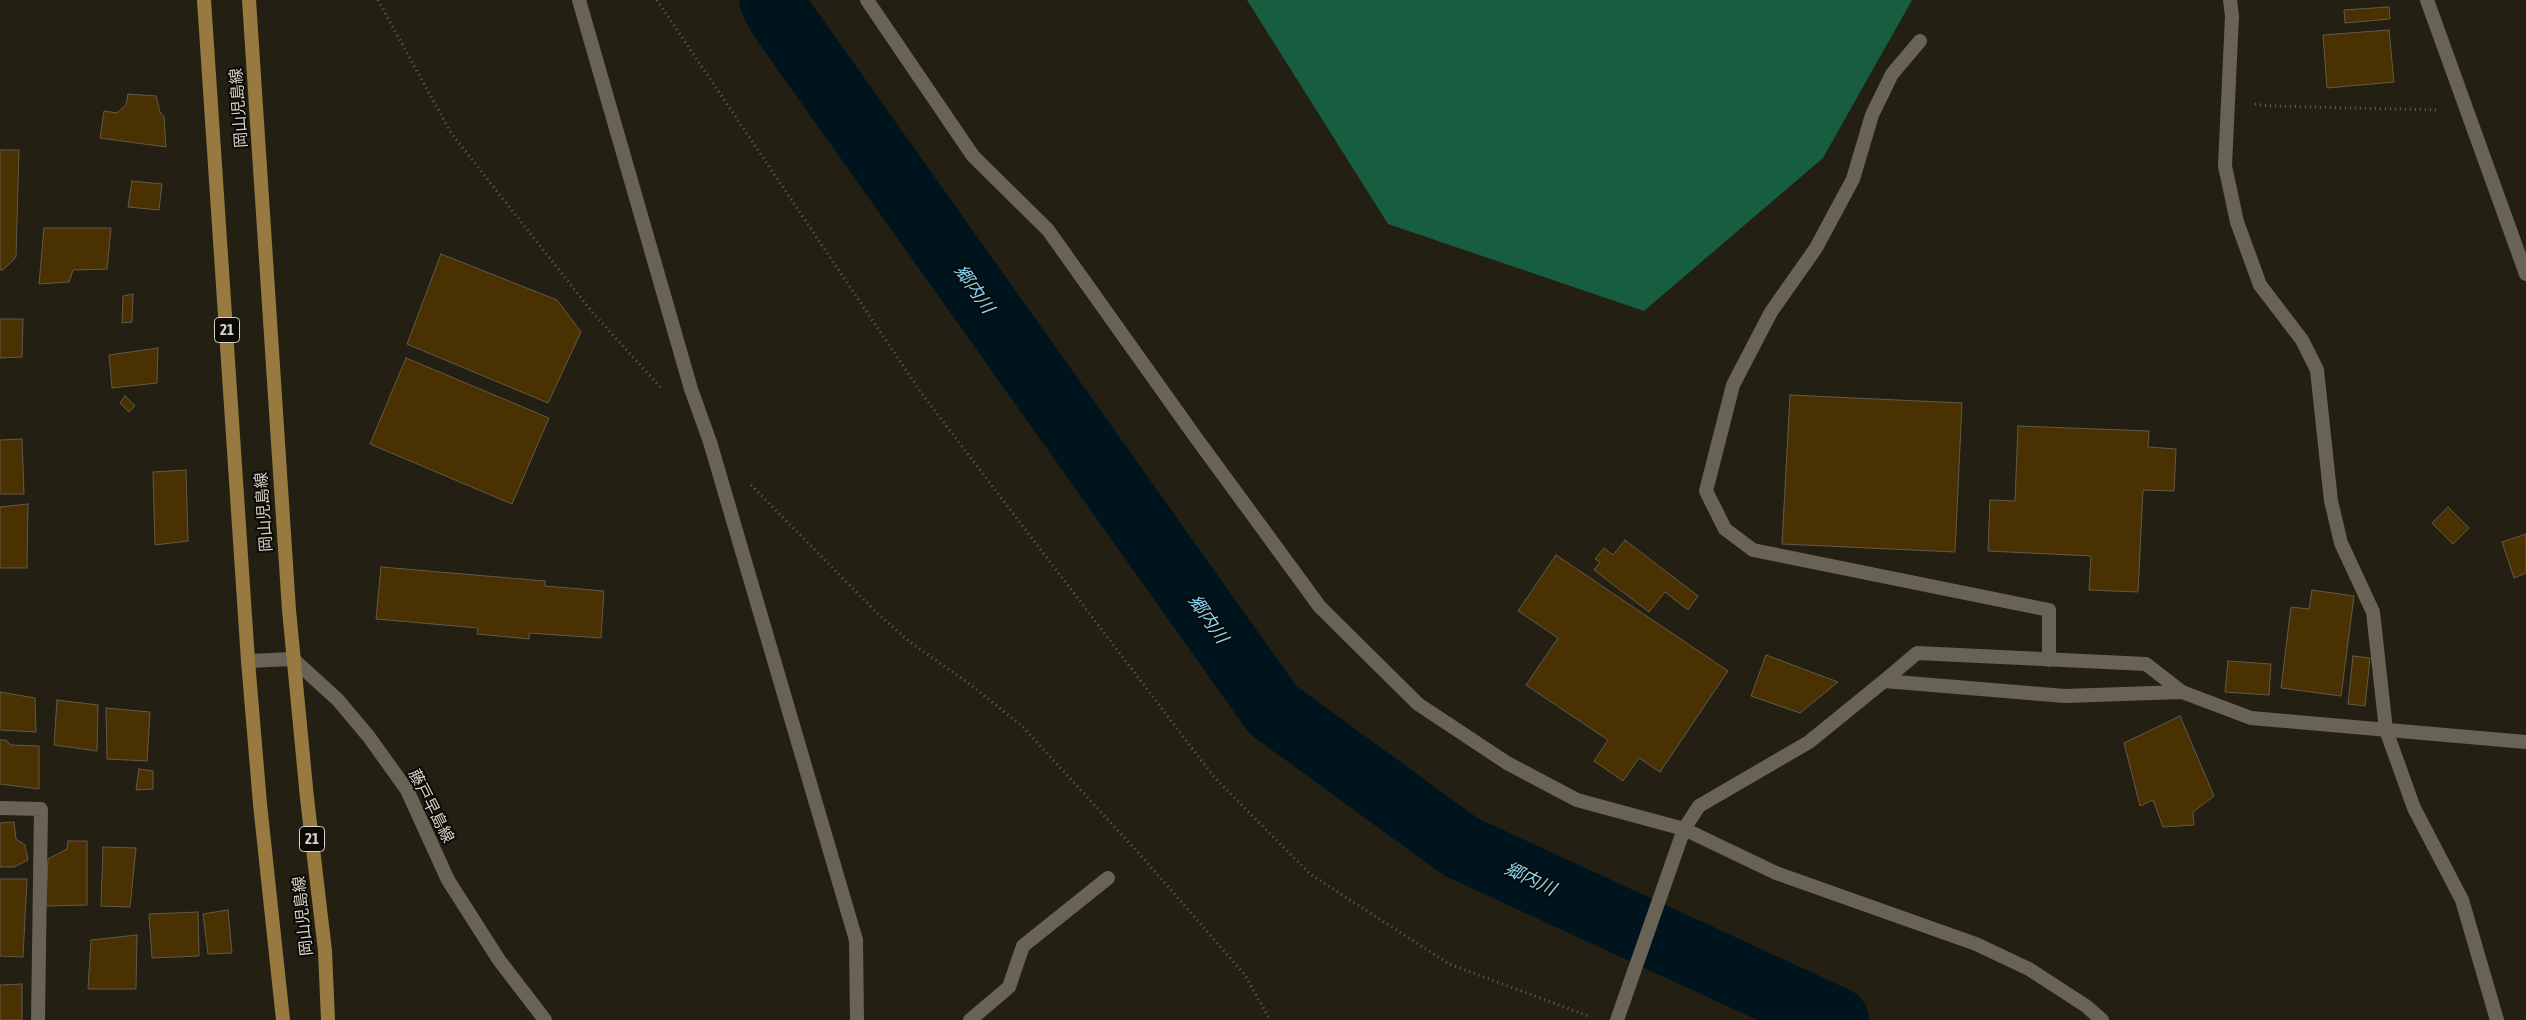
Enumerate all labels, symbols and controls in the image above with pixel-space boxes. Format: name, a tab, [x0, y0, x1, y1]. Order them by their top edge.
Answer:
street label: 岡山児島線	[227, 67, 251, 149]
water label: 郷内川	[950, 261, 998, 317]
road number: 21	[214, 318, 240, 342]
street label: 岡山児島線	[252, 471, 276, 553]
water label: 郷内川	[1184, 591, 1232, 647]
street label: 藤戸早島線	[404, 766, 458, 846]
road number: 21	[300, 826, 324, 852]
water label: 郷内川	[1501, 858, 1559, 900]
street label: 岡山児島線	[289, 875, 317, 957]

